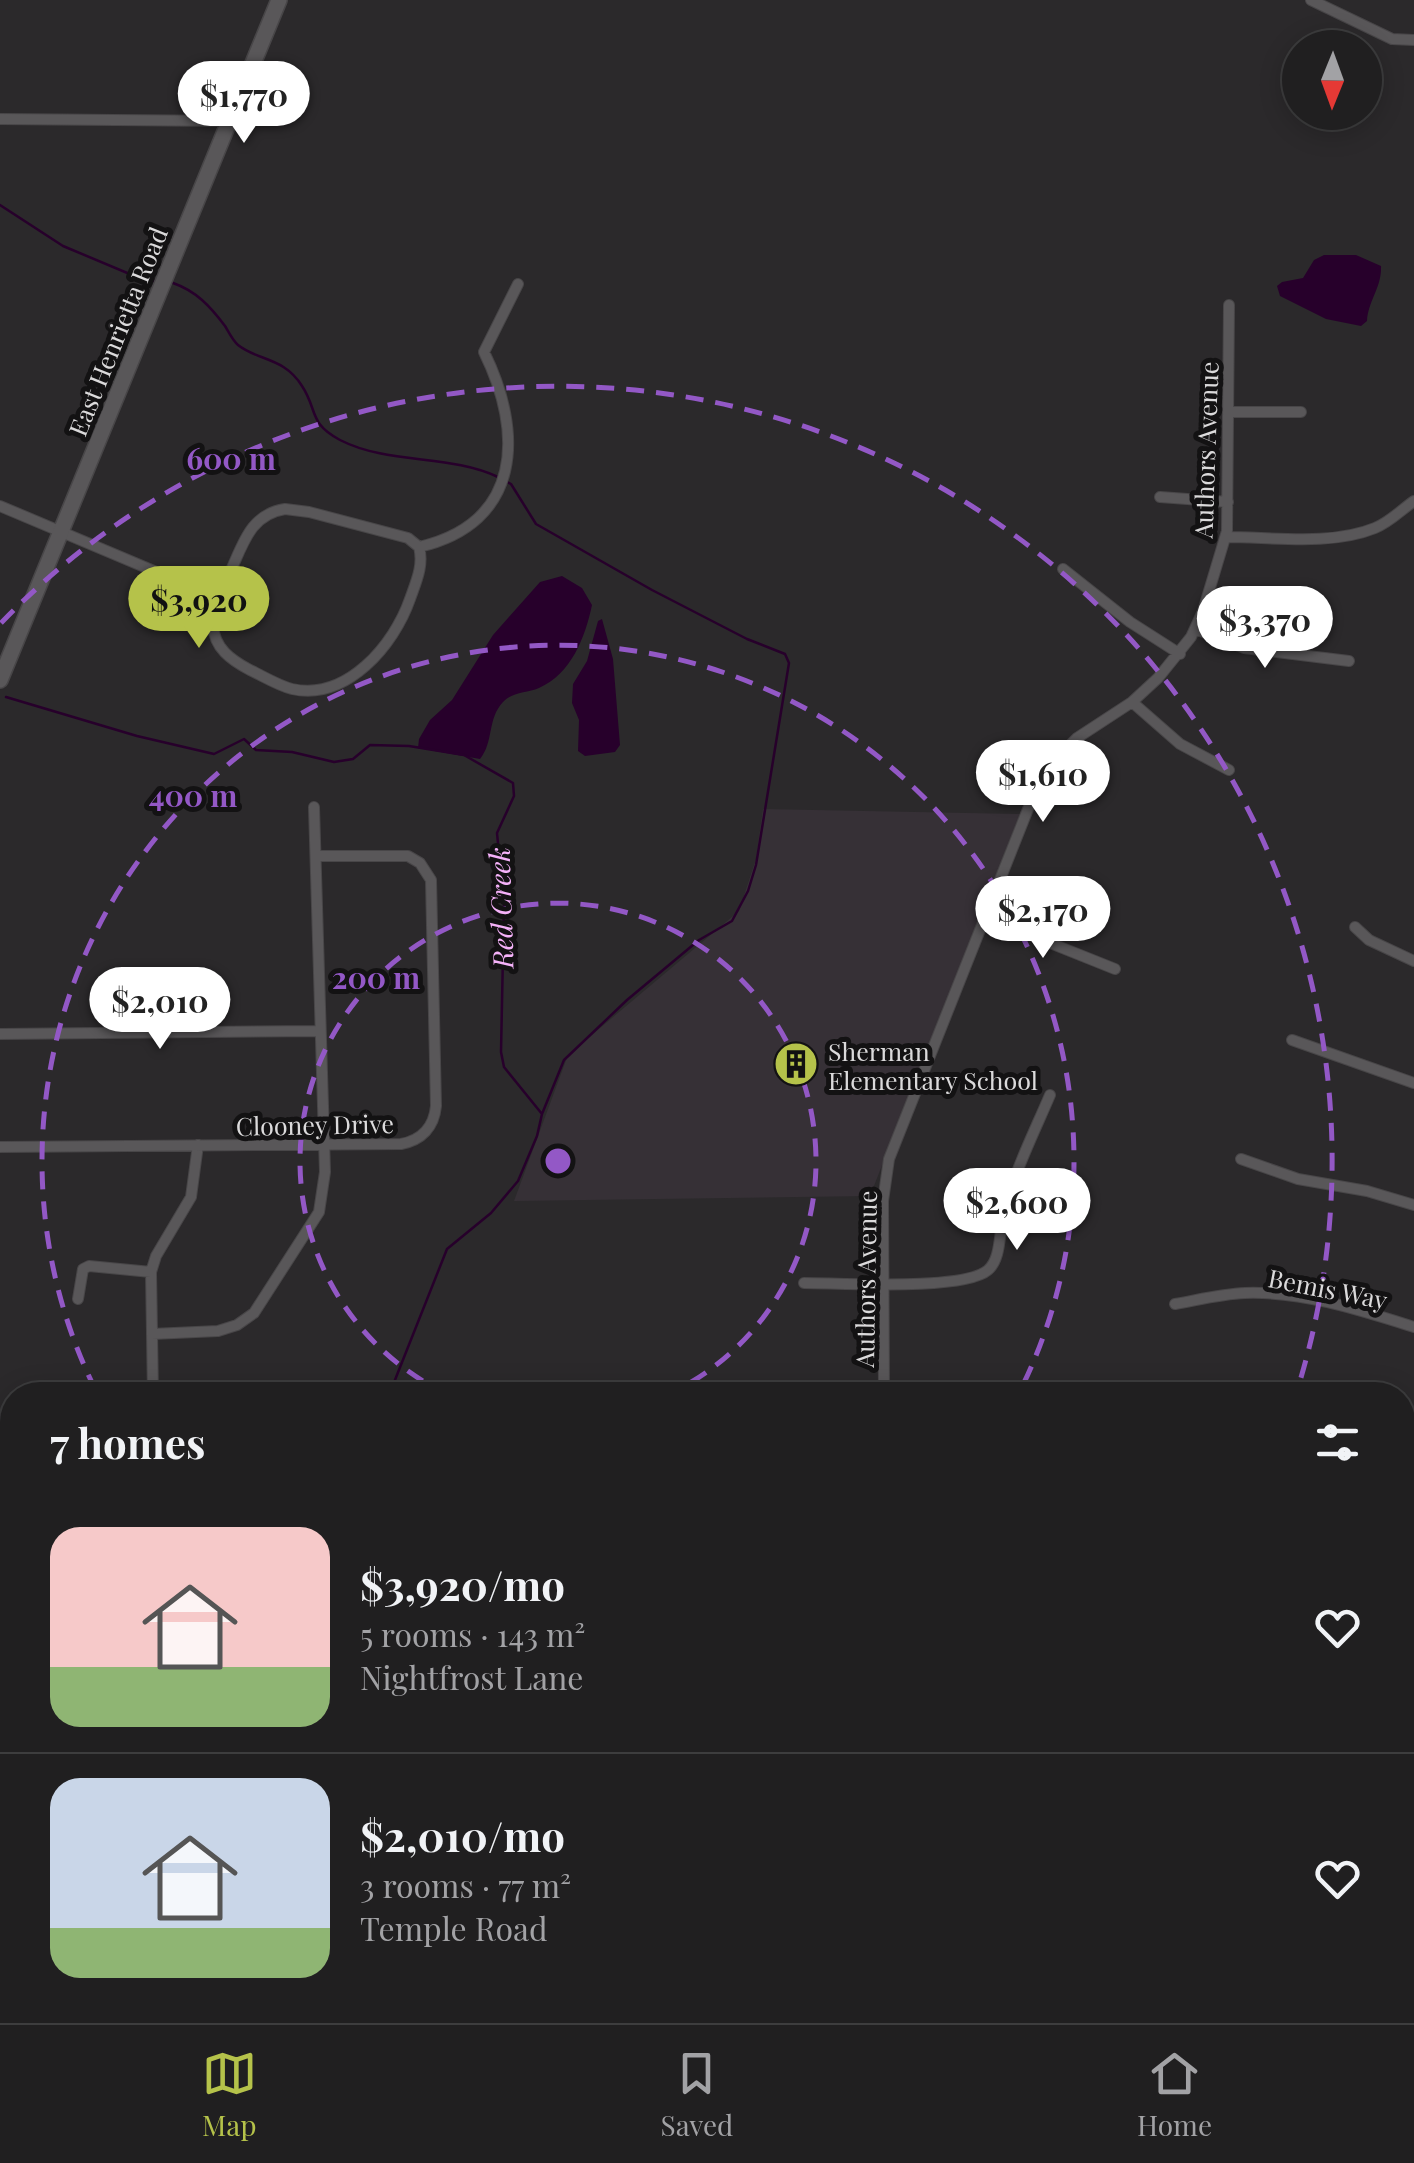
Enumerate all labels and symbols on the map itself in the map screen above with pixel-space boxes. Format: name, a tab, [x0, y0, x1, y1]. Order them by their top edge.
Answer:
north arrow	[1282, 30, 1382, 130]
pin: $1,770	[163, 61, 325, 146]
street label: East Henrietta Road	[60, 222, 174, 440]
street label: Authors Avenue	[1185, 361, 1225, 540]
text: 600 m	[186, 438, 276, 478]
pin: $3,920	[118, 566, 280, 651]
pin: $3,370	[1184, 586, 1346, 671]
pin: $1,610	[962, 740, 1124, 825]
text: 400 m	[149, 775, 237, 815]
water label: Red Creek	[479, 847, 521, 970]
pin: $2,170	[962, 876, 1124, 961]
text: 200 m	[332, 957, 420, 997]
pin: $2,010	[79, 967, 241, 1052]
place label: Sherman Elementary School	[828, 1034, 1038, 1096]
building icon: Sherman Elementary School	[773, 1041, 819, 1087]
street label: Clooney Drive	[236, 1106, 394, 1142]
centre of rings	[540, 1143, 576, 1179]
pin: $2,600	[936, 1168, 1098, 1253]
street label: Authors Avenue	[847, 1190, 883, 1369]
street label: Bemis Way	[1266, 1260, 1391, 1316]

